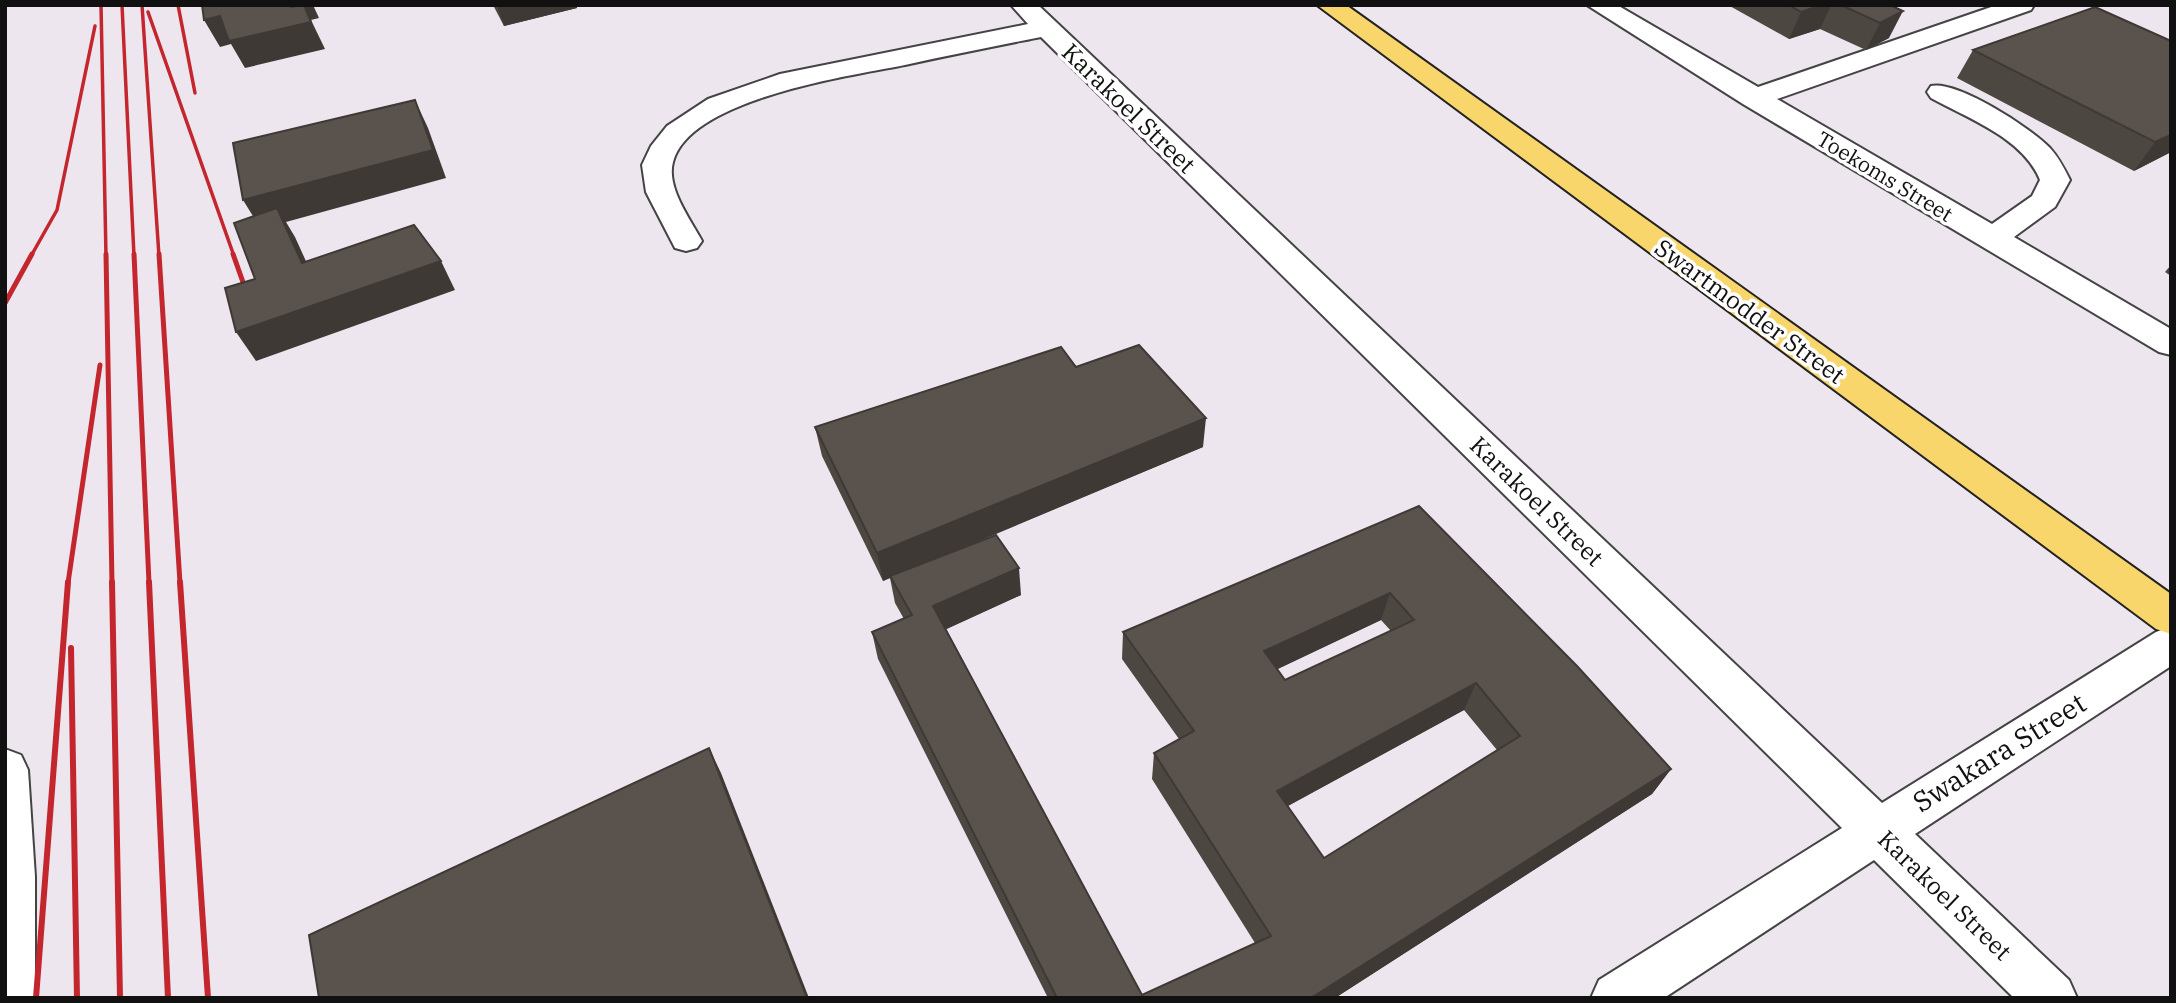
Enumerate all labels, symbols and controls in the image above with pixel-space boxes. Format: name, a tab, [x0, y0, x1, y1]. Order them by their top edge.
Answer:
street label: Karakoel Street	[1055, 36, 1203, 180]
street label: Toekoms Street	[1812, 124, 1958, 228]
street label: Swartmodder Street	[1649, 231, 1851, 391]
street label: Karakoel Street	[1463, 429, 1611, 573]
street label: Swakara Street	[1905, 684, 2093, 820]
street label: Karakoel Street	[1871, 823, 2019, 967]

